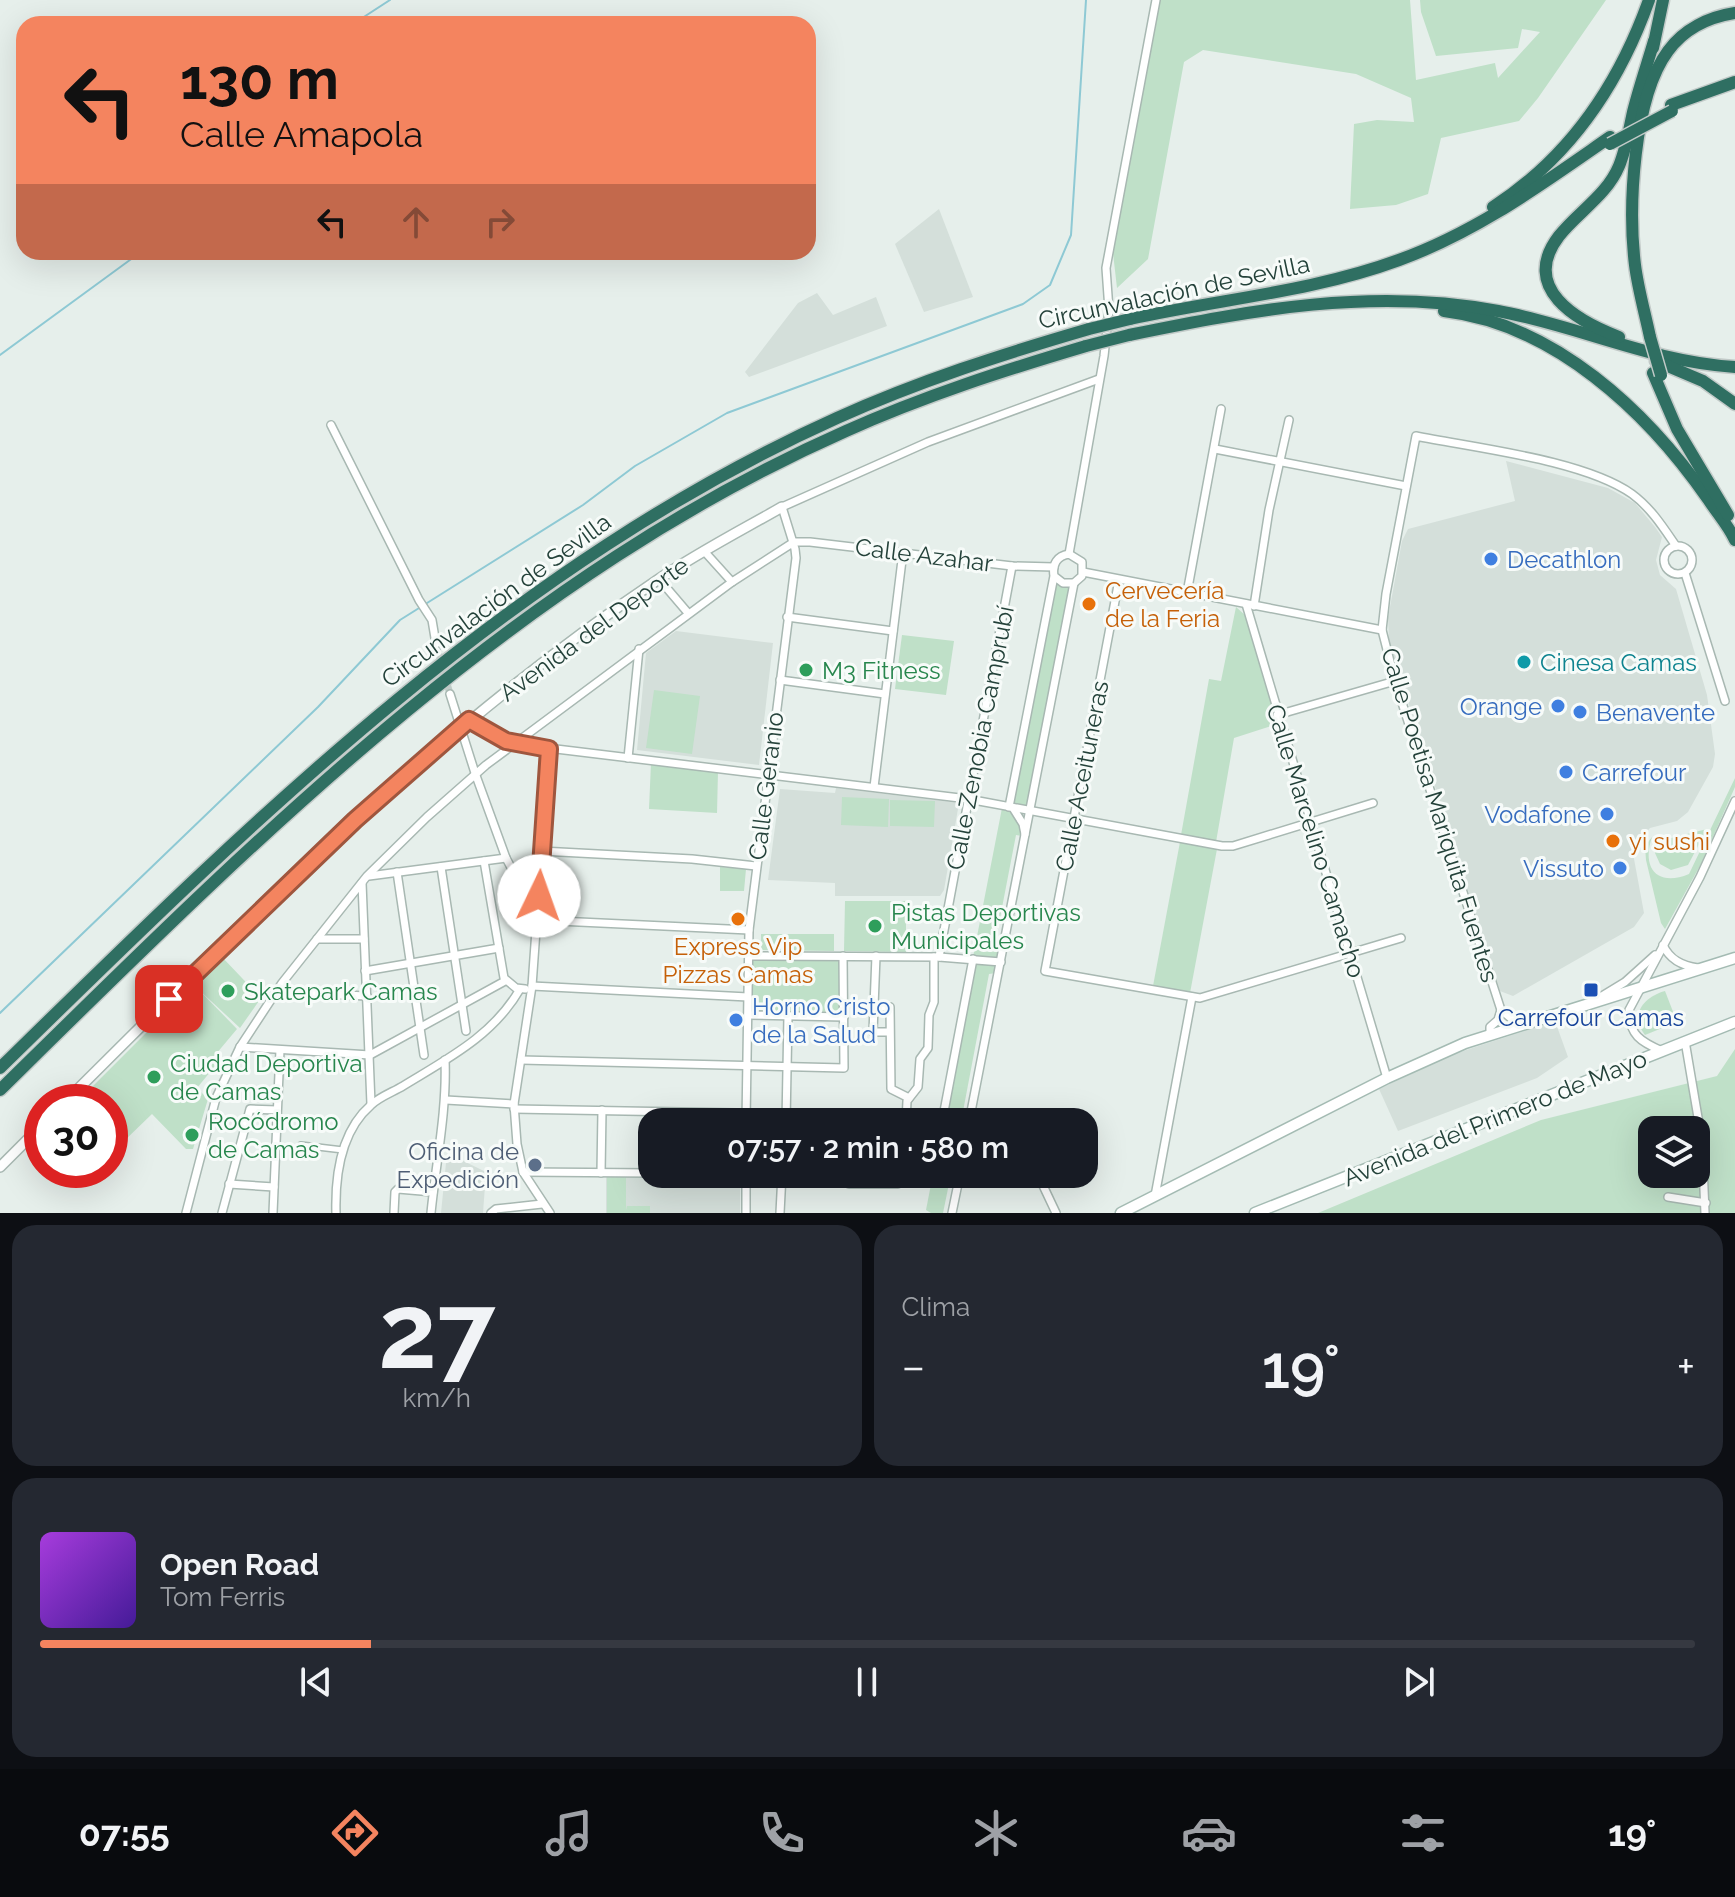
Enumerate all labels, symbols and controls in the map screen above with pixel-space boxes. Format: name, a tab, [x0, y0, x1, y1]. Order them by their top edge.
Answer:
text: 130 m	[180, 46, 339, 112]
icon: left	[48, 48, 152, 152]
text: Calle Amapola	[180, 113, 423, 155]
icon: left	[310, 200, 354, 244]
icon: ahead	[394, 200, 438, 244]
icon: right	[478, 200, 522, 244]
street label: Circunvalación de Sevilla	[1036, 249, 1312, 335]
street label: Circunvalación de Sevilla	[376, 507, 616, 693]
street label: Calle Azahar	[853, 532, 995, 578]
place label: Decathlon	[1507, 545, 1621, 574]
marker: Decathlon	[1482, 550, 1500, 568]
street label: Avenida del Deporte	[494, 551, 694, 707]
place label: Cervecería de la Feria	[1105, 576, 1224, 633]
marker: Cervecería de la Feria	[1080, 595, 1098, 613]
street label: Calle Zenobia Camprubí	[940, 603, 1020, 872]
street label: Calle Poetisa Mariquita Fuentes	[1375, 644, 1505, 986]
place label: Cinesa Camas	[1540, 648, 1697, 677]
marker: Cinesa Camas	[1515, 653, 1533, 671]
place label: M3 Fitness	[822, 656, 941, 685]
marker: M3 Fitness	[797, 661, 815, 679]
street label: Calle Aceituneras	[1049, 678, 1115, 874]
place label: Orange	[1460, 692, 1542, 721]
marker: Orange	[1549, 697, 1567, 715]
place label: Benavente	[1596, 698, 1715, 727]
street label: Calle Marcelino Camacho	[1261, 701, 1371, 981]
marker: Benavente	[1571, 703, 1589, 721]
street label: Calle Geranio	[743, 710, 789, 862]
place label: Carrefour	[1582, 758, 1687, 787]
marker: Carrefour	[1557, 763, 1575, 781]
place label: Vodafone	[1484, 800, 1591, 829]
marker: Vodafone	[1598, 805, 1616, 823]
place label: yi sushi	[1629, 827, 1710, 856]
marker: yi sushi	[1604, 832, 1622, 850]
position arrow	[497, 854, 581, 938]
place label: Vissuto	[1523, 854, 1604, 883]
marker: Vissuto	[1611, 859, 1629, 877]
place label: Pistas Deportivas Municipales	[891, 898, 1081, 955]
marker: Express Vip Pizzas Camas	[729, 910, 747, 928]
marker: Pistas Deportivas Municipales	[866, 917, 884, 935]
place label: Express Vip Pizzas Camas	[663, 932, 813, 989]
pin	[135, 965, 203, 1033]
icon: arrive	[147, 977, 191, 1021]
place label: Skatepark Camas	[244, 977, 438, 1006]
marker: Carrefour Camas	[1582, 981, 1600, 999]
marker: Skatepark Camas	[219, 982, 237, 1000]
place label: Horno Cristo de la Salud	[752, 992, 890, 1049]
place label: Carrefour Camas	[1498, 1003, 1684, 1032]
marker: Horno Cristo de la Salud	[727, 1011, 745, 1029]
street label: Avenida del Primero de Mayo	[1339, 1044, 1651, 1192]
place label: Ciudad Deportiva de Camas	[170, 1049, 363, 1106]
marker: Ciudad Deportiva de Camas	[145, 1068, 163, 1086]
speed limit sign: 30	[24, 1084, 128, 1188]
place label: Rocódromo de Camas	[208, 1107, 338, 1164]
map controls	[1638, 1116, 1710, 1188]
button: layers	[1638, 1116, 1710, 1188]
marker: Rocódromo de Camas	[183, 1126, 201, 1144]
text: 07:57 · 2 min · 580 m	[727, 1130, 1009, 1165]
place label: Oficina de Expedición	[397, 1137, 519, 1194]
marker: Oficina de Expedición	[526, 1156, 544, 1174]
text: 27	[378, 1270, 495, 1392]
text: Clima	[902, 1292, 970, 1322]
text: 19°	[1262, 1332, 1340, 1402]
text: −	[902, 1341, 925, 1392]
text: +	[1677, 1341, 1695, 1392]
text: km/h	[402, 1383, 471, 1413]
text: Open Road	[160, 1547, 319, 1582]
text: Tom Ferris	[160, 1582, 285, 1612]
icon: previous	[294, 1660, 338, 1704]
icon: pause	[845, 1660, 889, 1704]
icon: next	[1397, 1660, 1441, 1704]
icon: directions	[327, 1805, 383, 1861]
icon: music	[541, 1805, 597, 1861]
icon: phone	[754, 1805, 810, 1861]
icon: climate	[968, 1805, 1024, 1861]
icon: car	[1181, 1805, 1237, 1861]
icon: filters	[1395, 1805, 1451, 1861]
text: 07:55	[79, 1812, 170, 1854]
text: 19°	[1608, 1812, 1656, 1854]

